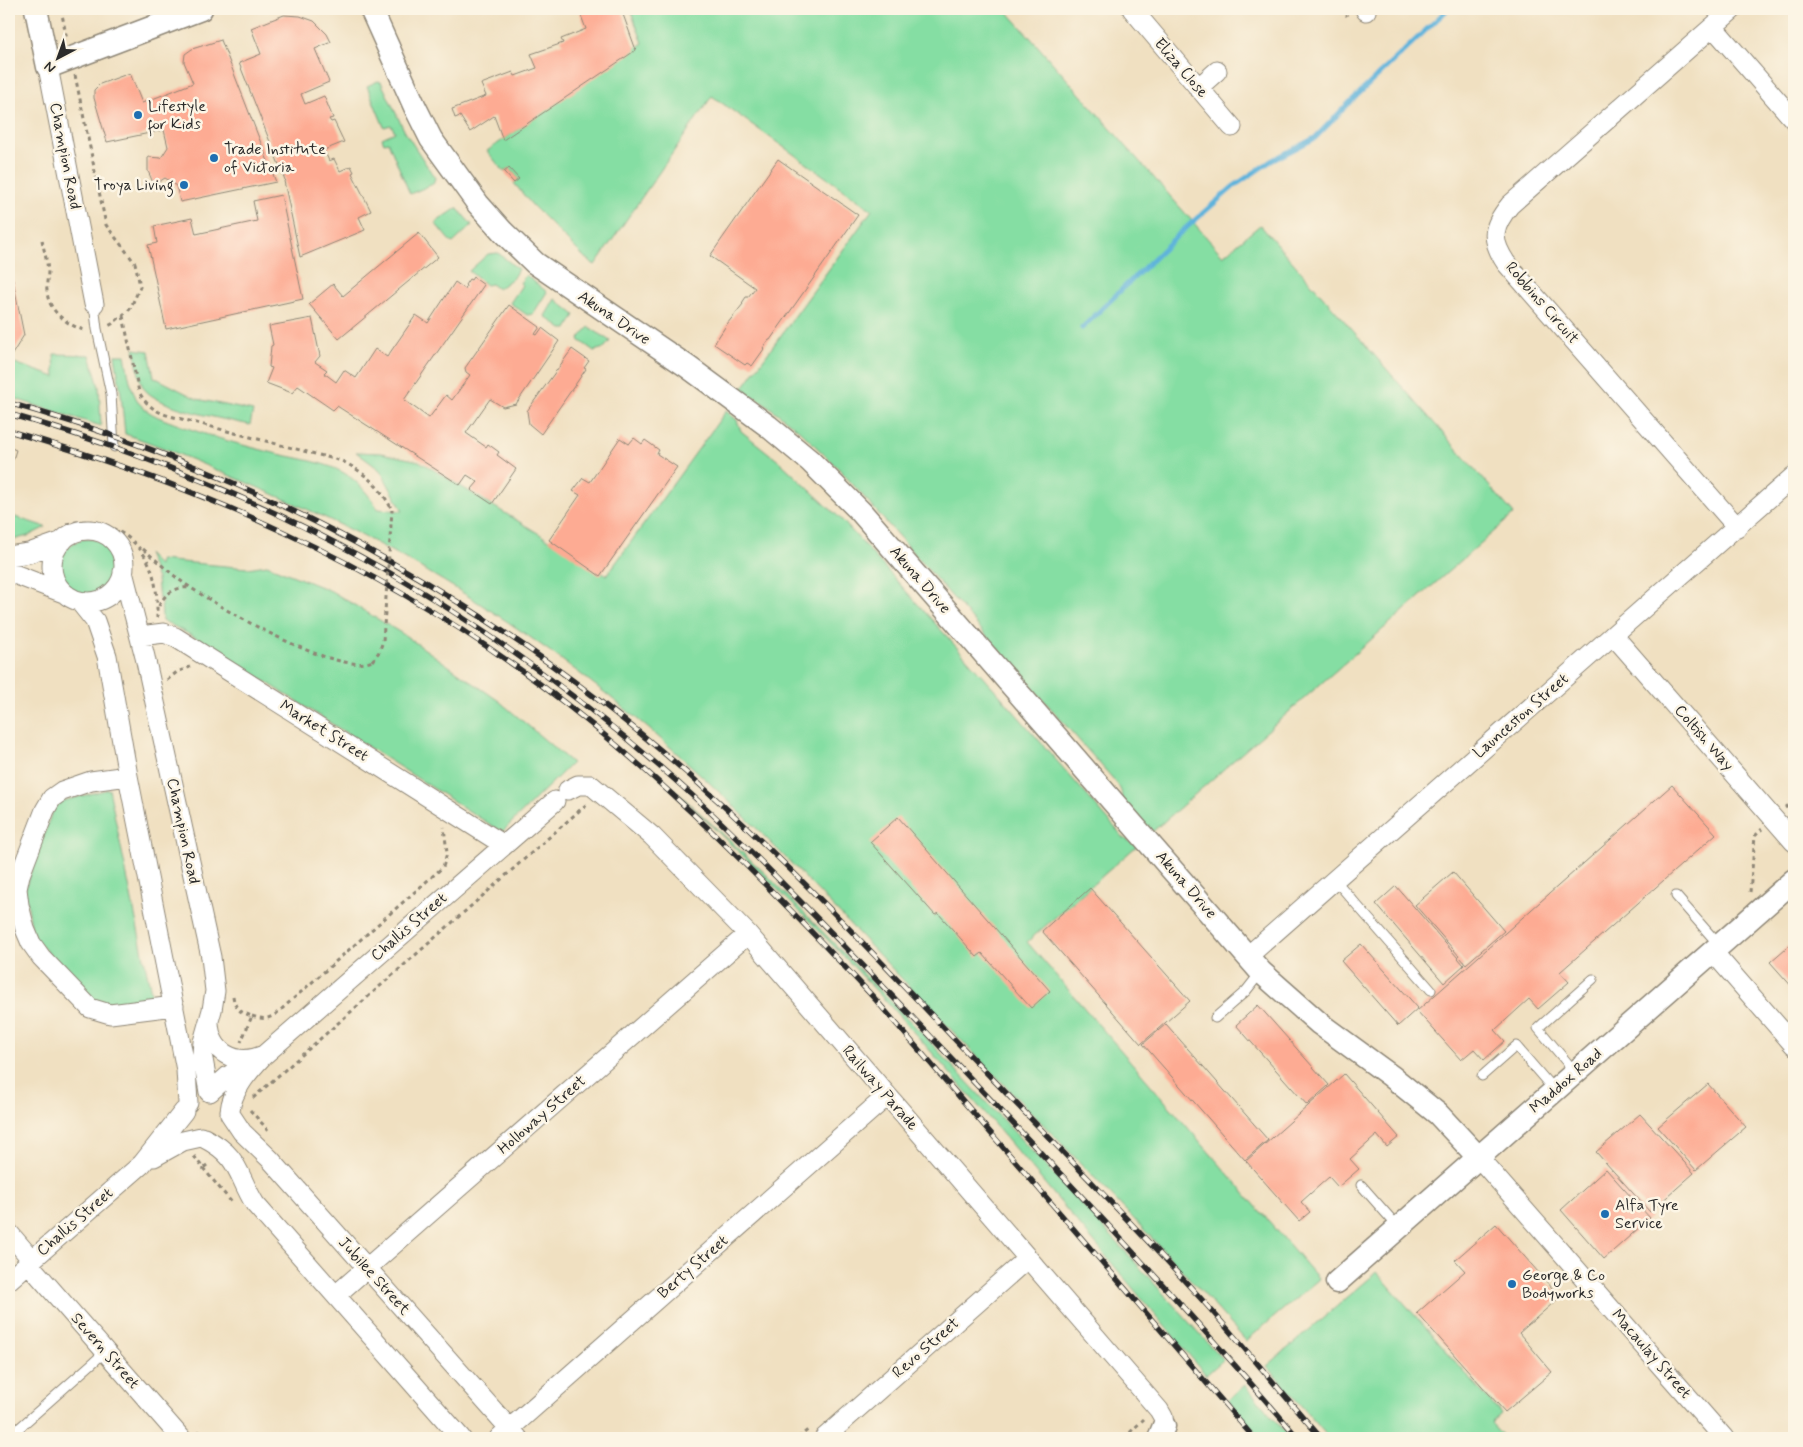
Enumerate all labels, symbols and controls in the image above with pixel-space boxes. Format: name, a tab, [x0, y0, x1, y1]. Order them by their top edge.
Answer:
north arrow	[32, 32, 82, 82]
street label: Eliza Close	[1149, 34, 1213, 103]
text: N	[41, 57, 60, 77]
place label: Lifestyle for Kids	[148, 96, 206, 137]
street label: Champion Road	[44, 101, 86, 211]
marker: Lifestyle for Kids	[132, 109, 144, 121]
place label: Trade Institute of Victoria	[224, 139, 326, 178]
marker: Trade Institute of Victoria	[208, 152, 220, 164]
place label: Troya Living	[94, 175, 174, 197]
marker: Troya Living	[178, 179, 190, 191]
street label: Robbins Circuit	[1500, 257, 1584, 349]
street label: Akuna Drive	[574, 286, 654, 350]
street label: Akuna Drive	[885, 542, 955, 618]
street label: Launceston Street	[1469, 669, 1573, 763]
street label: Market Street	[276, 695, 372, 767]
street label: Coltish Way	[1669, 701, 1739, 775]
street label: Champion Road	[162, 776, 204, 886]
street label: Akuna Drive	[1151, 847, 1221, 923]
street label: Challis Street	[366, 888, 452, 966]
street label: Railway Parade	[837, 1041, 923, 1135]
street label: Maddox Road	[1525, 1044, 1607, 1118]
street label: Holloway Street	[493, 1070, 591, 1159]
street label: Challis Street	[32, 1183, 118, 1261]
place label: Alfa Tyre Service	[1615, 1195, 1679, 1234]
marker: Alfa Tyre Service	[1599, 1208, 1611, 1220]
street label: Berty Street	[653, 1231, 733, 1303]
street label: Jubilee Street	[333, 1232, 415, 1320]
place label: George & Co Bodyworks	[1522, 1265, 1605, 1304]
marker: George & Co Bodyworks	[1506, 1278, 1518, 1290]
street label: Macaulay Street	[1606, 1305, 1696, 1403]
street label: Severn Street	[66, 1308, 144, 1394]
street label: Revo Street	[888, 1313, 964, 1383]

